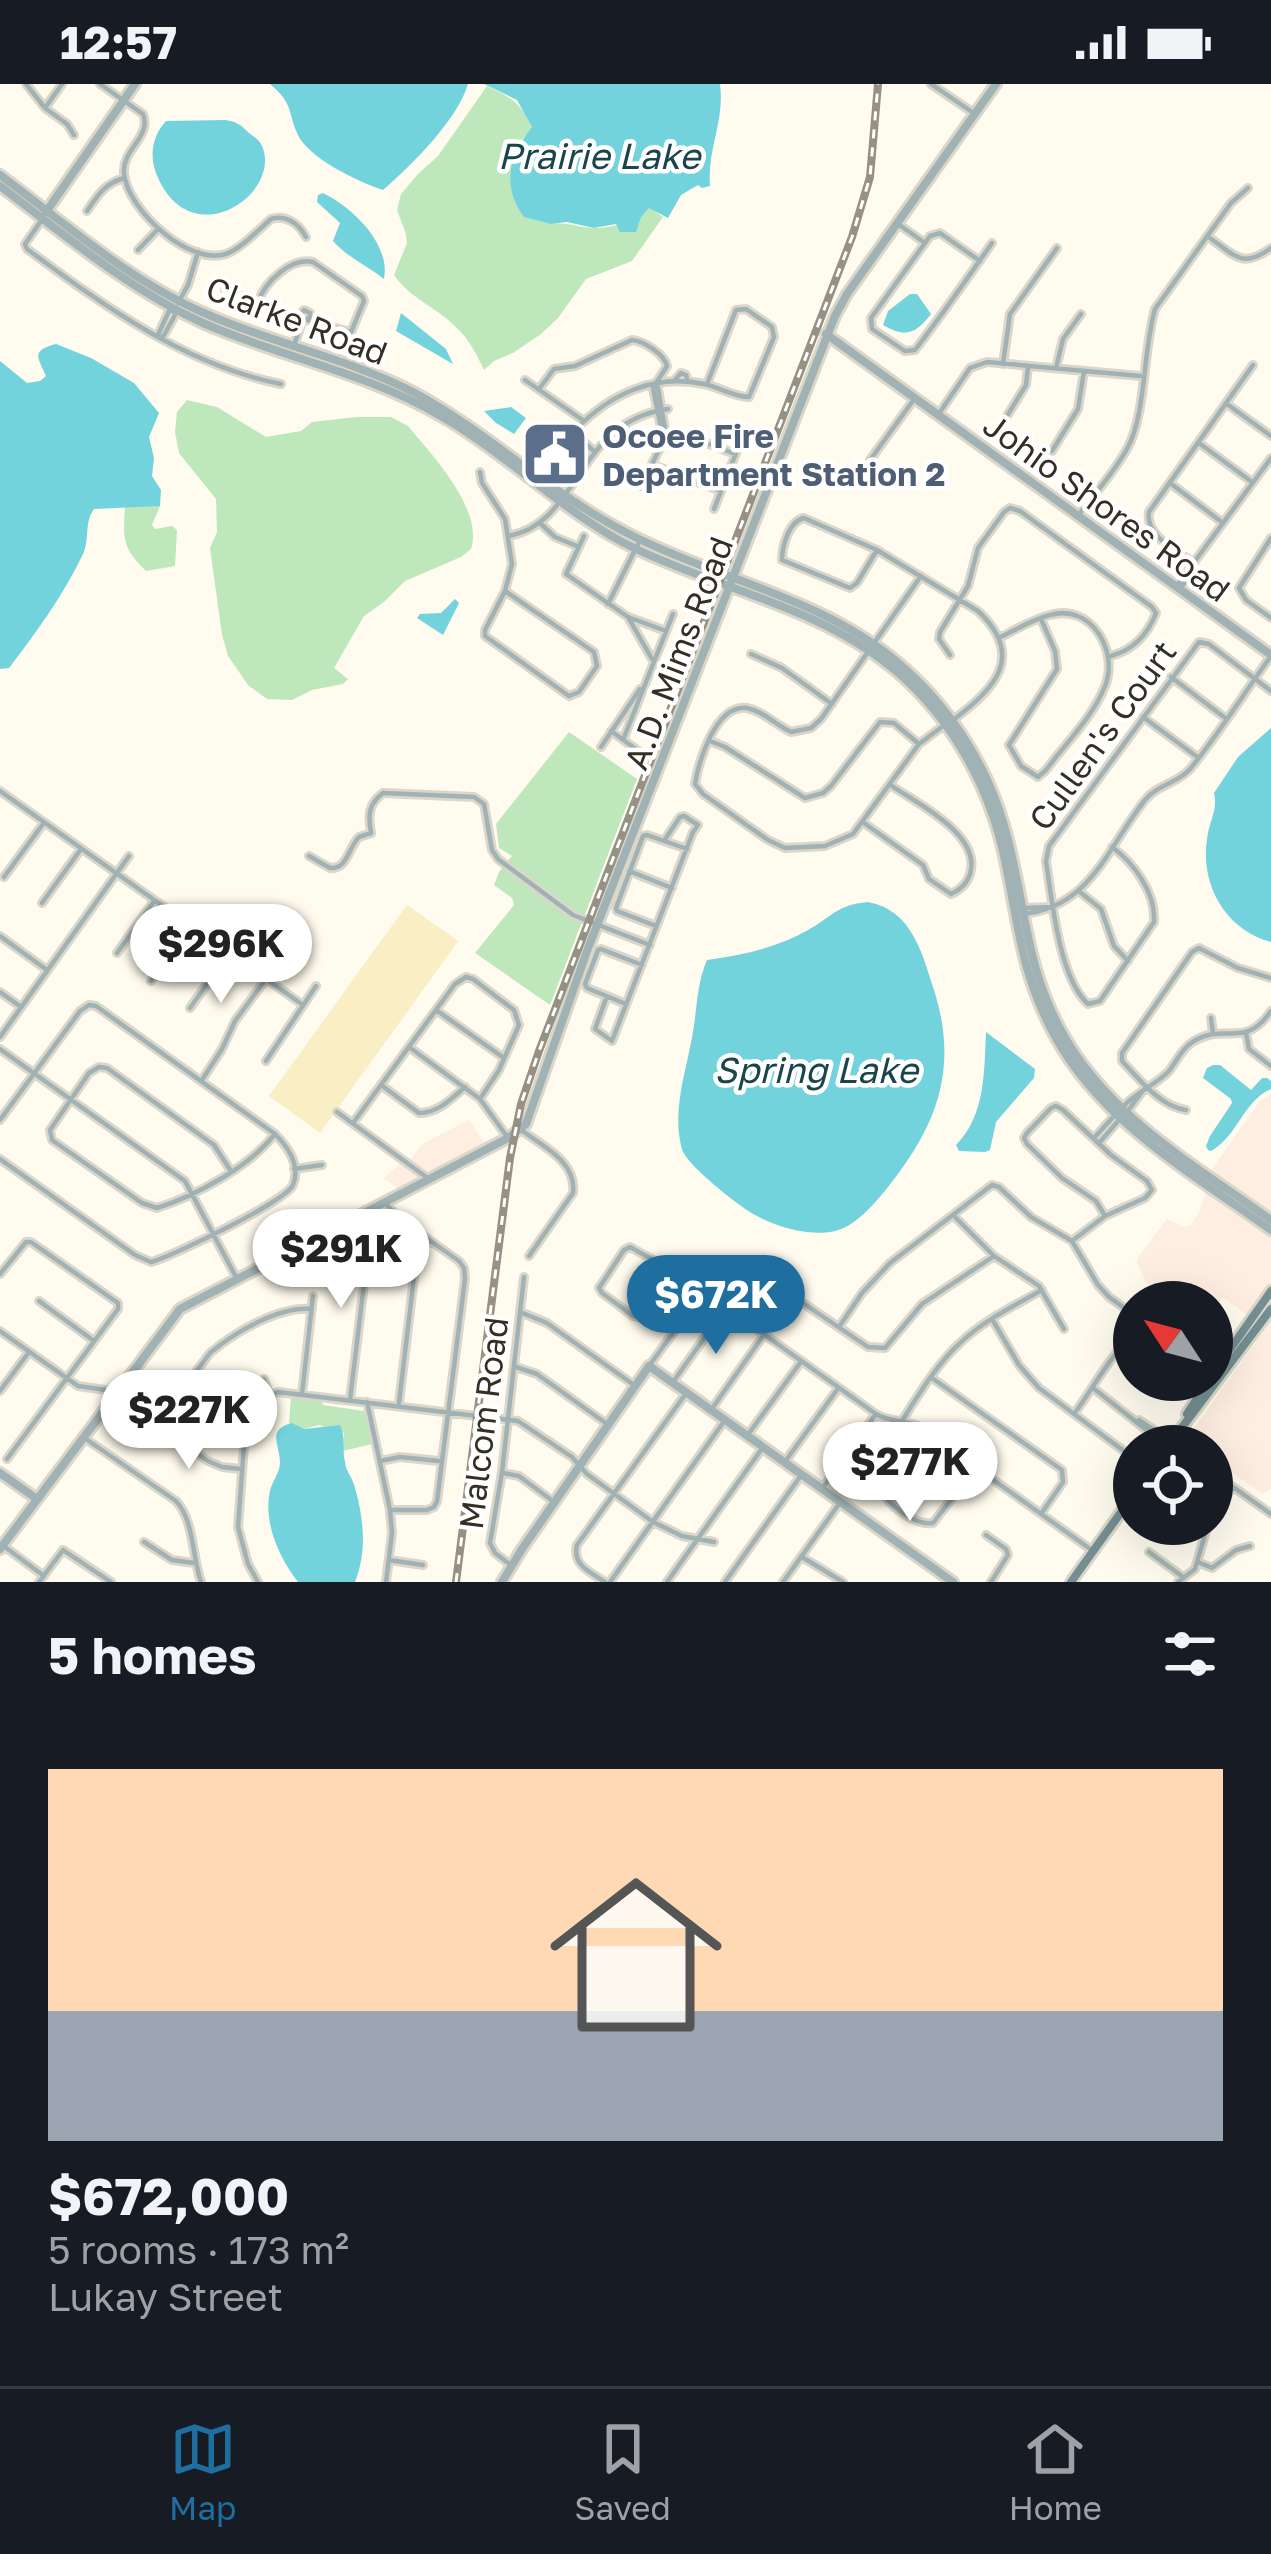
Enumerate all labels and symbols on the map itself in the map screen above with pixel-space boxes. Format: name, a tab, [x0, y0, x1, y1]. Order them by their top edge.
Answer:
water label: Prairie Lake	[498, 134, 702, 177]
street label: Clarke Road	[201, 268, 393, 372]
street label: Johio Shores Road	[976, 405, 1238, 609]
place label: Ocoee Fire Department Station 2	[602, 416, 946, 493]
public building icon: Ocoee Fire Department Station 2	[520, 419, 590, 489]
street label: A.D. Mims Road	[616, 531, 740, 775]
street label: Cullen's Court	[1020, 633, 1184, 837]
pin: $296K	[137, 904, 305, 1006]
water label: Spring Lake	[714, 1048, 920, 1091]
pin: $291K	[257, 1209, 425, 1311]
pin: $672K	[632, 1255, 800, 1357]
north arrow	[1113, 1281, 1233, 1401]
street label: Malcom Road	[451, 1315, 515, 1531]
pin: $227K	[105, 1370, 273, 1472]
pin: $277K	[826, 1422, 994, 1524]

